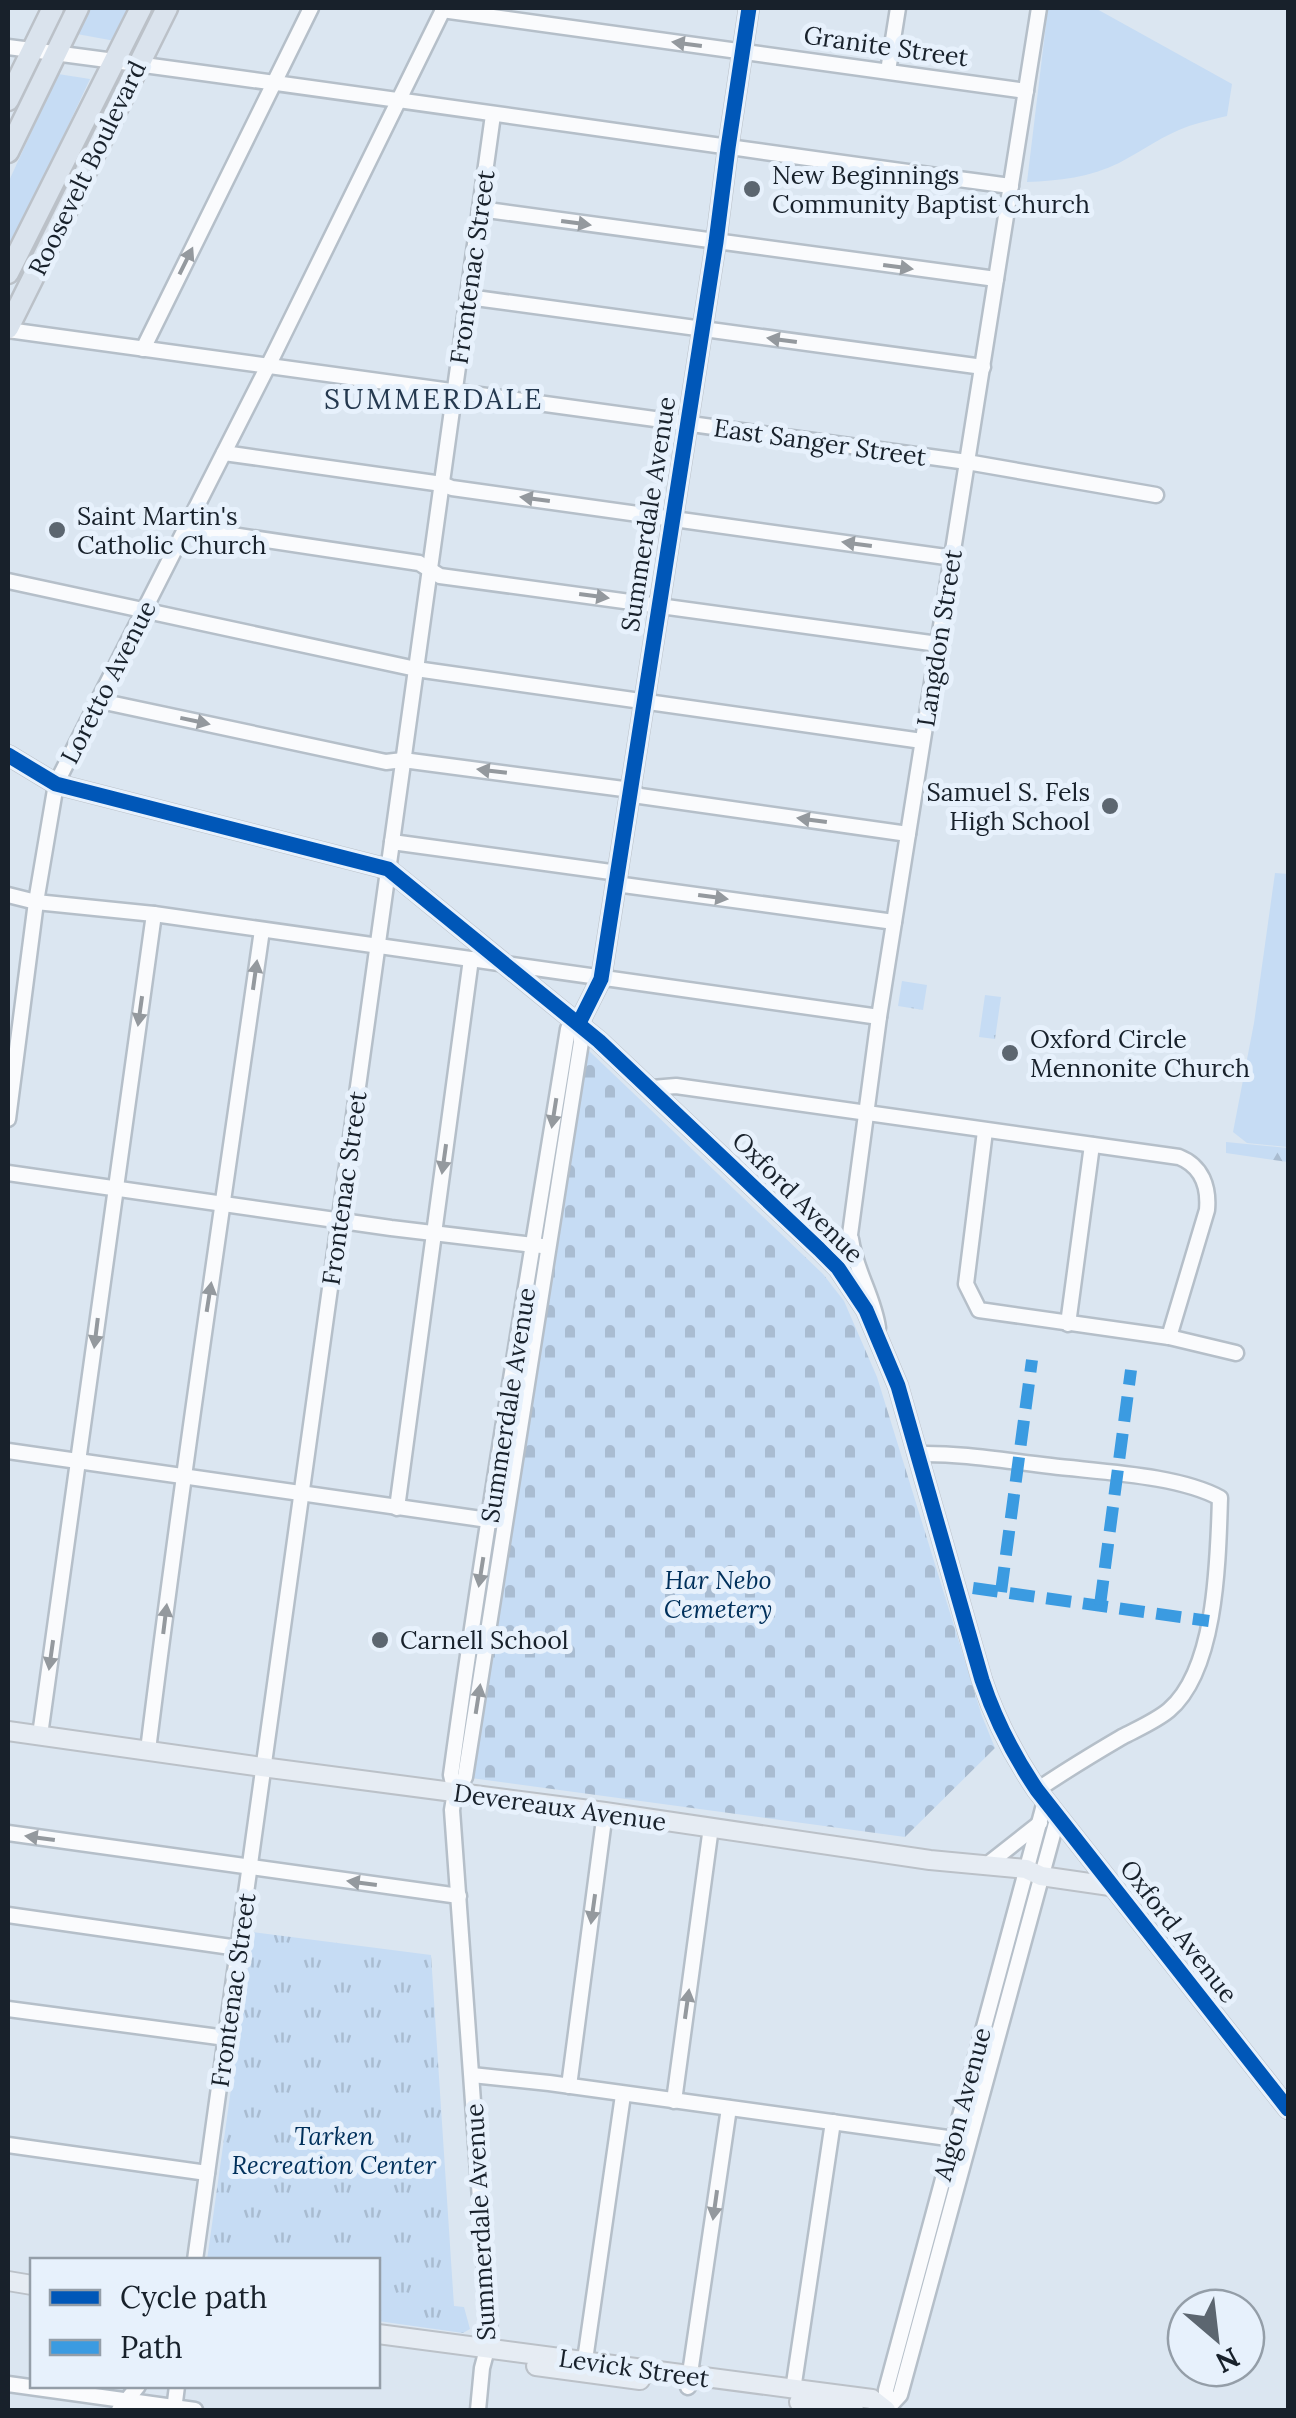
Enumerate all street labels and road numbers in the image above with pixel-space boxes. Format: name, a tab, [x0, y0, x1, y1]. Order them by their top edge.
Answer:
street label: Granite Street	[802, 19, 971, 73]
street label: Roosevelt Boulevard	[21, 55, 153, 281]
street label: Frontenac Street	[443, 168, 502, 366]
street label: Summerdale Avenue	[614, 394, 682, 634]
street label: East Sanger Street	[712, 411, 929, 473]
street label: Langdon Street	[909, 547, 969, 729]
street label: Loretto Avenue	[53, 595, 163, 769]
street label: Frontenac Street	[315, 1089, 374, 1287]
street label: Oxford Avenue	[726, 1125, 870, 1269]
street label: Summerdale Avenue	[474, 1285, 542, 1525]
street label: Devereaux Avenue	[452, 1776, 668, 1838]
street label: Oxford Avenue	[1113, 1853, 1245, 2009]
street label: Frontenac Street	[204, 1891, 263, 2089]
street label: Algon Avenue	[926, 2024, 998, 2185]
street label: Summerdale Avenue	[458, 2103, 502, 2341]
street label: Levick Street	[557, 2342, 712, 2394]

